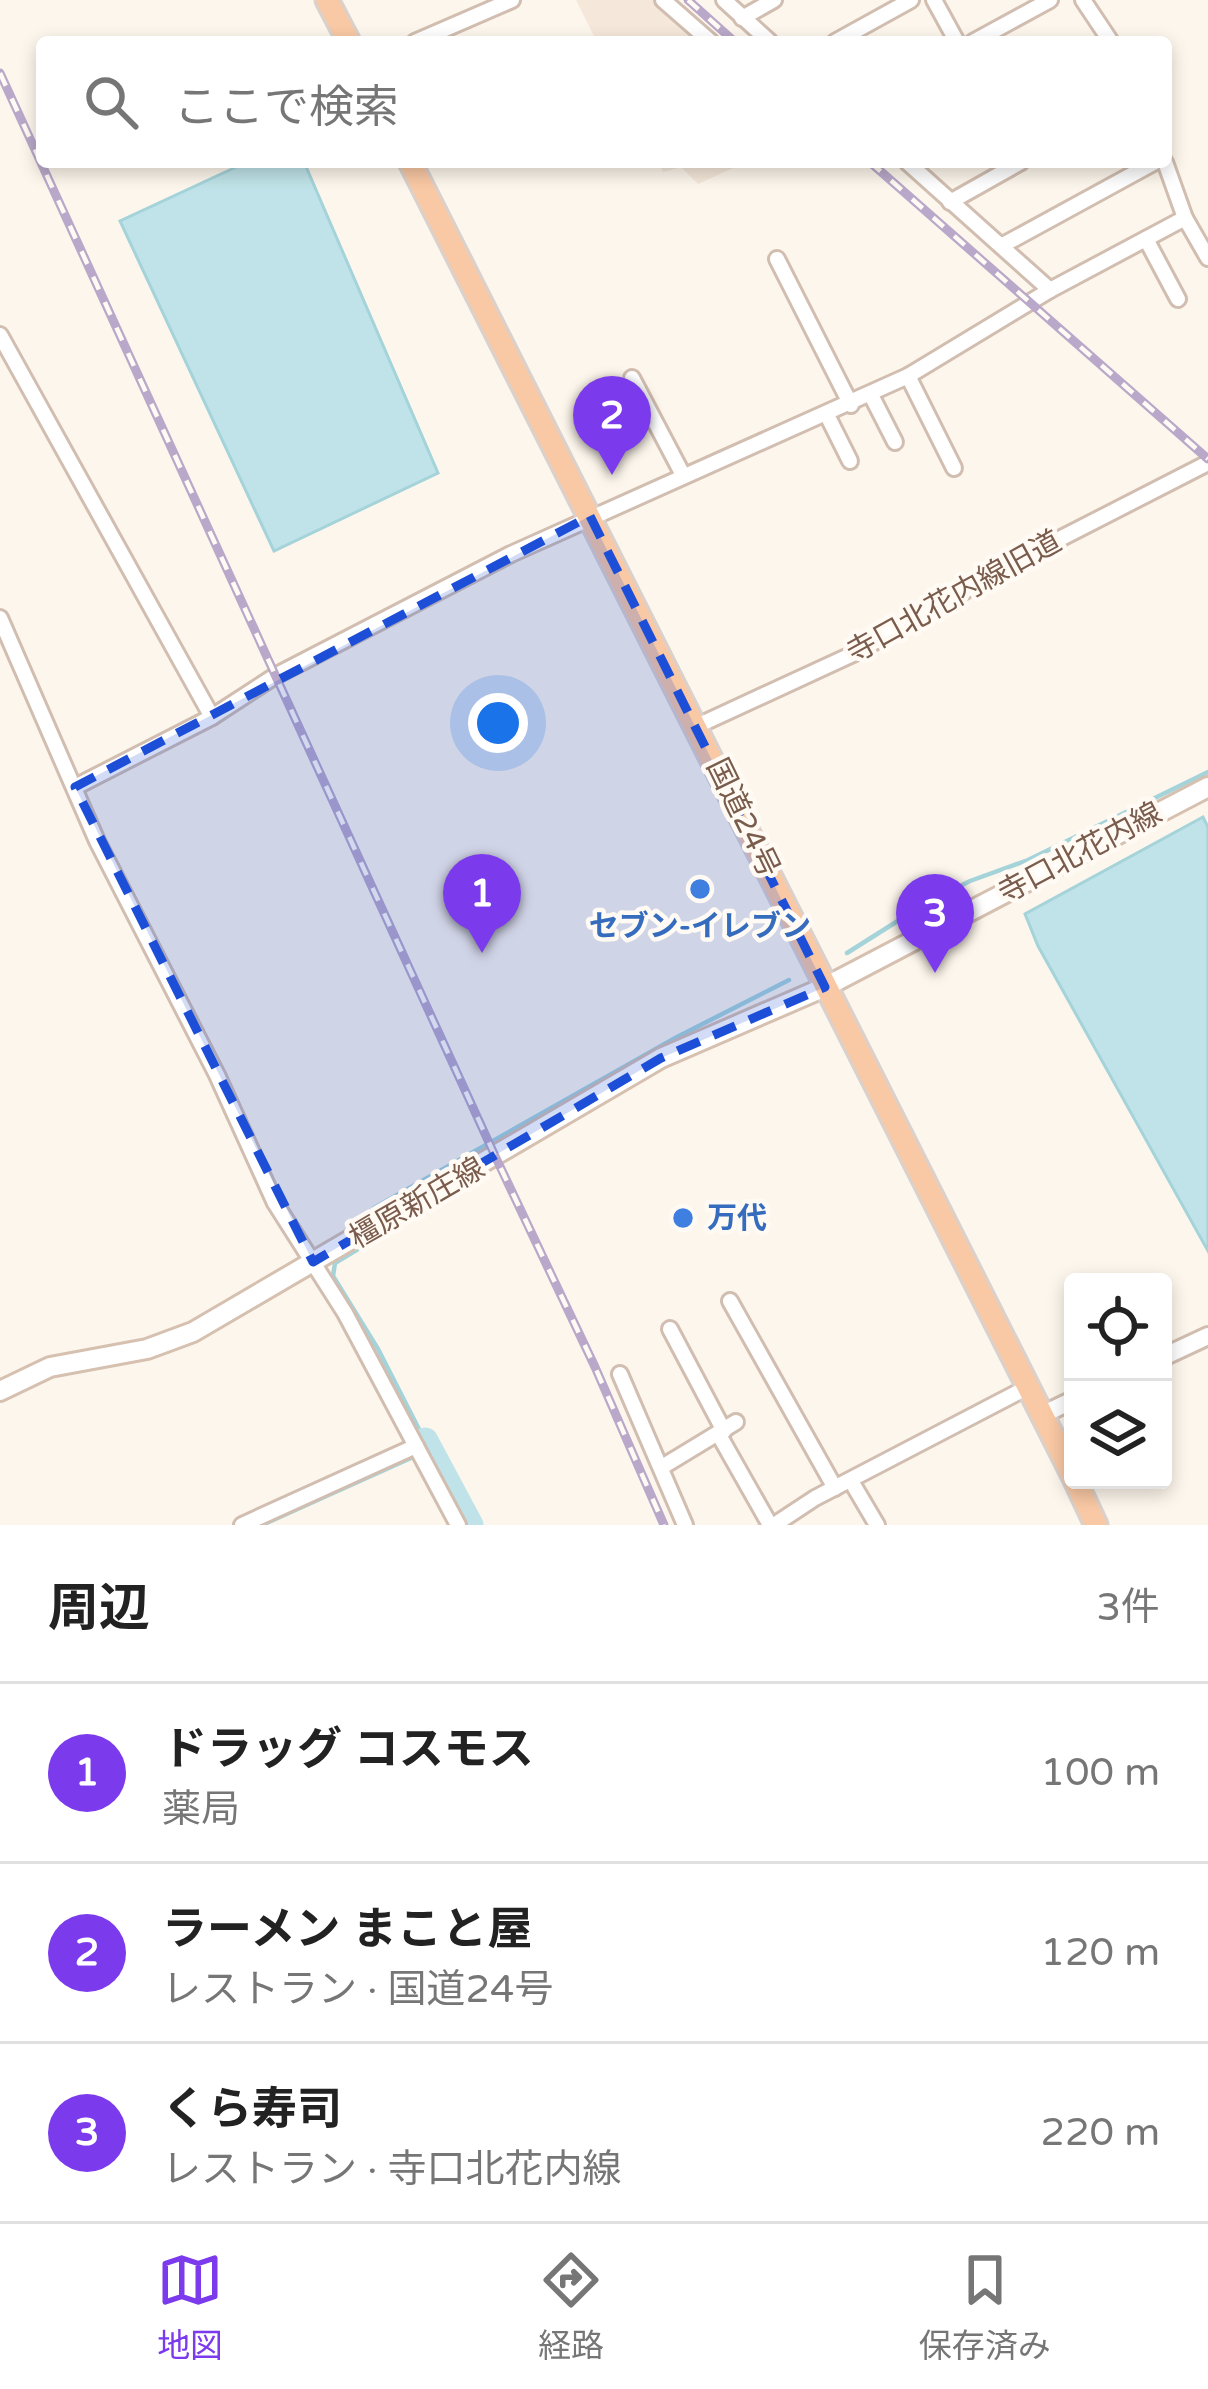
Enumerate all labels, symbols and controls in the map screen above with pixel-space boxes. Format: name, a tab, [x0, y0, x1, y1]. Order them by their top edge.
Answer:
search box	[36, 36, 1172, 168]
icon: search	[78, 69, 144, 135]
text: ここで検索	[174, 81, 399, 135]
pin: 2	[573, 376, 651, 475]
street label: 寺口北花内線旧道	[840, 523, 1068, 671]
your location	[468, 693, 528, 753]
street label: 国道24号	[698, 753, 788, 883]
street label: 寺口北花内線	[992, 794, 1168, 912]
pin: 1	[443, 854, 521, 953]
pin: 3	[896, 874, 974, 973]
marker: セブン-イレブン	[687, 876, 713, 902]
place label: セブン-イレブン	[589, 908, 811, 945]
street label: 橿原新庄線	[343, 1149, 491, 1257]
place label: 万代	[707, 1200, 767, 1237]
marker: 万代	[670, 1205, 696, 1231]
map controls	[1064, 1273, 1172, 1489]
button: locate	[1064, 1273, 1172, 1381]
button: layers	[1064, 1381, 1172, 1489]
text: 周辺	[48, 1578, 150, 1640]
text: 3件	[1097, 1584, 1160, 1631]
text: ドラッグ コスモス	[162, 1723, 534, 1777]
text: 1	[75, 1749, 99, 1796]
text: 100 m	[1041, 1749, 1160, 1796]
text: 薬局	[162, 1786, 240, 1833]
text: ラーメン まこと屋	[162, 1903, 532, 1957]
text: 2	[75, 1929, 99, 1976]
text: 120 m	[1041, 1929, 1160, 1976]
text: レストラン · 国道24号	[162, 1966, 553, 2013]
text: くら寿司	[162, 2083, 342, 2137]
text: 3	[75, 2109, 99, 2156]
text: 220 m	[1041, 2109, 1160, 2156]
text: レストラン · 寺口北花内線	[162, 2146, 621, 2193]
tab: 地図	[157, 2247, 223, 2367]
tab: 経路	[538, 2247, 604, 2367]
tab: 保存済み	[919, 2247, 1051, 2367]

